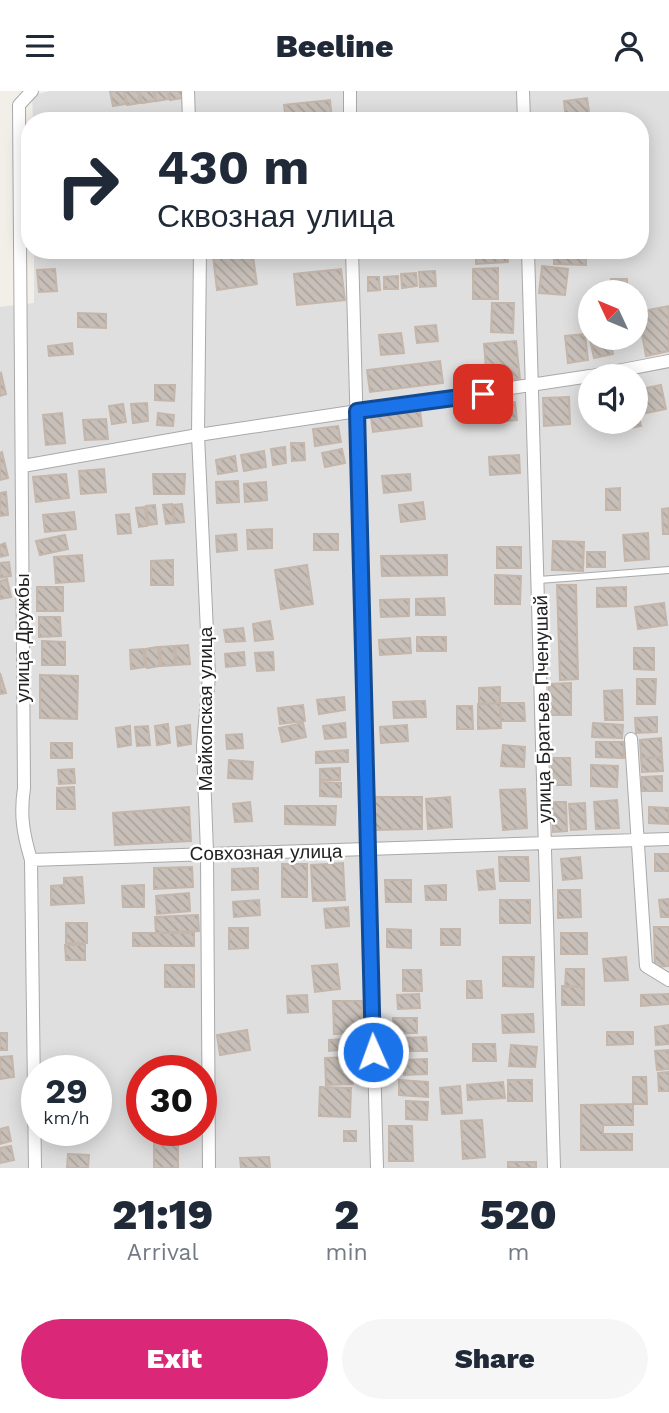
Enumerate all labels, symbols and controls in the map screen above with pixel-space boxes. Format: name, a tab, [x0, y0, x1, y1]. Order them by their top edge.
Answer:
icon: menu	[21, 27, 59, 65]
text: Beeline	[275, 27, 394, 65]
icon: person	[610, 27, 648, 65]
text: 430 m	[157, 138, 309, 196]
icon: right	[42, 140, 133, 231]
text: Сквозная улица	[157, 197, 395, 235]
north arrow	[578, 280, 648, 350]
map controls	[578, 280, 648, 434]
pin	[453, 364, 513, 424]
button: sound	[578, 364, 648, 434]
icon: arrive	[464, 375, 502, 413]
street label: улица Дружбы	[11, 573, 34, 703]
street label: улица Братьев Пченушай	[529, 595, 556, 823]
street label: Майкопская улица	[194, 626, 217, 791]
street label: Совхозная улица	[189, 840, 343, 865]
position arrow	[336, 1015, 410, 1089]
speed limit sign: 30	[126, 1055, 217, 1146]
text: 29	[45, 1070, 88, 1112]
text: km/h	[43, 1107, 90, 1128]
text: 21:19	[112, 1190, 213, 1239]
text: 2	[334, 1190, 359, 1239]
text: 520	[480, 1190, 557, 1239]
text: Arrival	[127, 1239, 199, 1266]
text: min	[325, 1239, 368, 1266]
text: m	[507, 1239, 529, 1266]
button: Exit	[21, 1319, 328, 1399]
button: Share	[342, 1319, 648, 1399]

